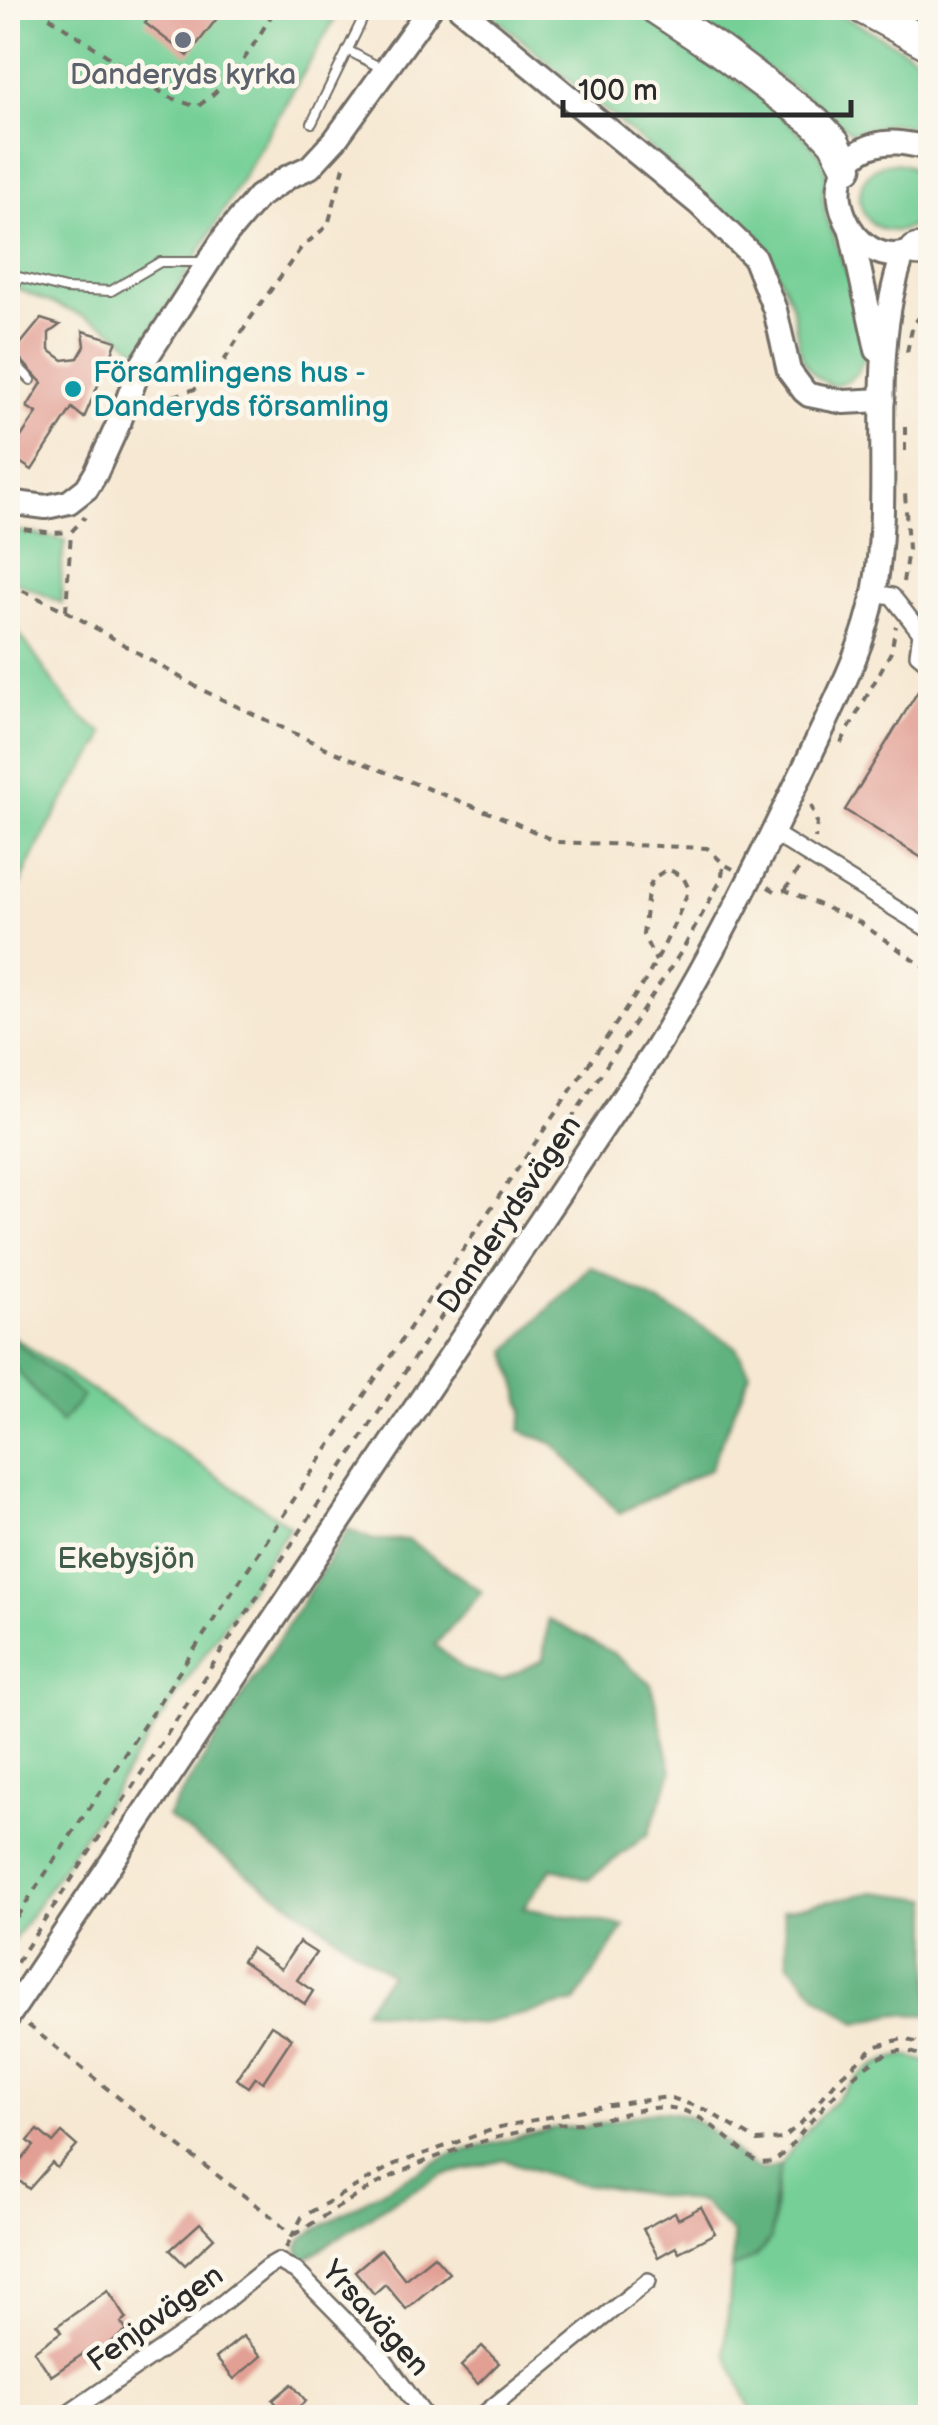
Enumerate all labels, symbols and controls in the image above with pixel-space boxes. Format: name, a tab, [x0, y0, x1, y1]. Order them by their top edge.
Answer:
marker: Danderyds kyrka	[172, 29, 194, 51]
scale bar	[563, 55, 850, 117]
place label: Danderyds kyrka	[70, 57, 296, 93]
text: 100 m	[578, 73, 658, 109]
place label: Församlingens hus - Danderyds församling	[93, 355, 389, 425]
marker: Församlingens hus - Danderyds församling	[62, 378, 84, 400]
street label: Danderydsvägen	[430, 1109, 589, 1320]
park label: Ekebysjön	[57, 1541, 195, 1577]
street label: Yrsavägen	[313, 2253, 437, 2384]
street label: Fenjavägen	[81, 2258, 230, 2380]

